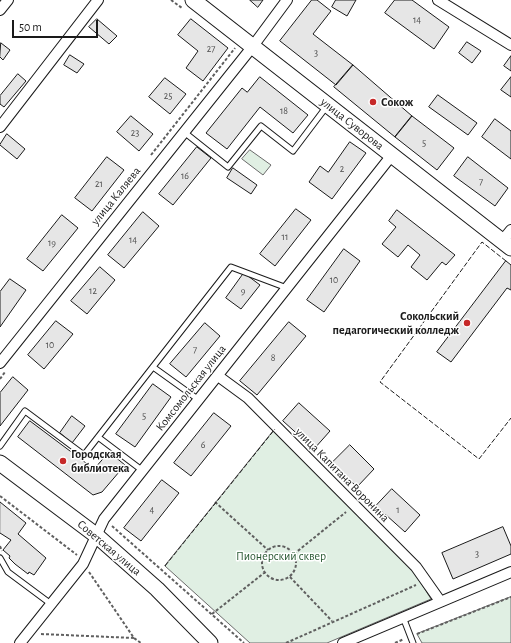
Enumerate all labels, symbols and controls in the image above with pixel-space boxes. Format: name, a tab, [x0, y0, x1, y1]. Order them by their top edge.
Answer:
scale bar	[14, 12, 100, 38]
house number: 14	[413, 14, 421, 26]
text: 50 m	[19, 21, 42, 33]
house number: 27	[207, 43, 215, 55]
house number: 3	[314, 47, 318, 59]
house number: 25	[164, 90, 172, 102]
street label: улица Суворова	[317, 95, 387, 153]
place label: Сокож	[381, 95, 413, 109]
marker: Сокож	[368, 97, 378, 107]
house number: 18	[280, 105, 288, 117]
house number: 23	[131, 127, 139, 139]
house number: 5	[422, 137, 426, 149]
house number: 2	[340, 163, 344, 175]
street label: улица Каляева	[88, 164, 144, 228]
house number: 16	[181, 170, 189, 182]
house number: 7	[479, 176, 483, 188]
house number: 21	[95, 178, 103, 190]
house number: 11	[282, 231, 288, 243]
house number: 14	[129, 234, 137, 246]
house number: 19	[48, 237, 56, 249]
house number: 10	[330, 274, 338, 286]
house number: 12	[89, 285, 97, 297]
house number: 9	[241, 285, 245, 297]
place label: Сокольский педагогический колледж	[333, 309, 459, 337]
marker: Сокольский педагогический колледж	[462, 318, 472, 328]
house number: 10	[46, 339, 54, 351]
street label: Комсомольская улица	[153, 342, 229, 434]
house number: 7	[193, 344, 197, 356]
house number: 8	[271, 352, 275, 364]
house number: 5	[142, 410, 146, 422]
street label: улица Капитана Воронина	[292, 425, 392, 525]
house number: 6	[201, 439, 205, 451]
place label: Городская библиотека	[71, 447, 130, 475]
marker: Городская библиотека	[58, 456, 68, 466]
house number: 4	[150, 504, 154, 516]
house number: 1	[396, 504, 400, 516]
street label: Советская улица	[74, 517, 144, 579]
house number: 3	[475, 548, 479, 560]
park label: Пионерский сквер	[236, 549, 326, 563]

